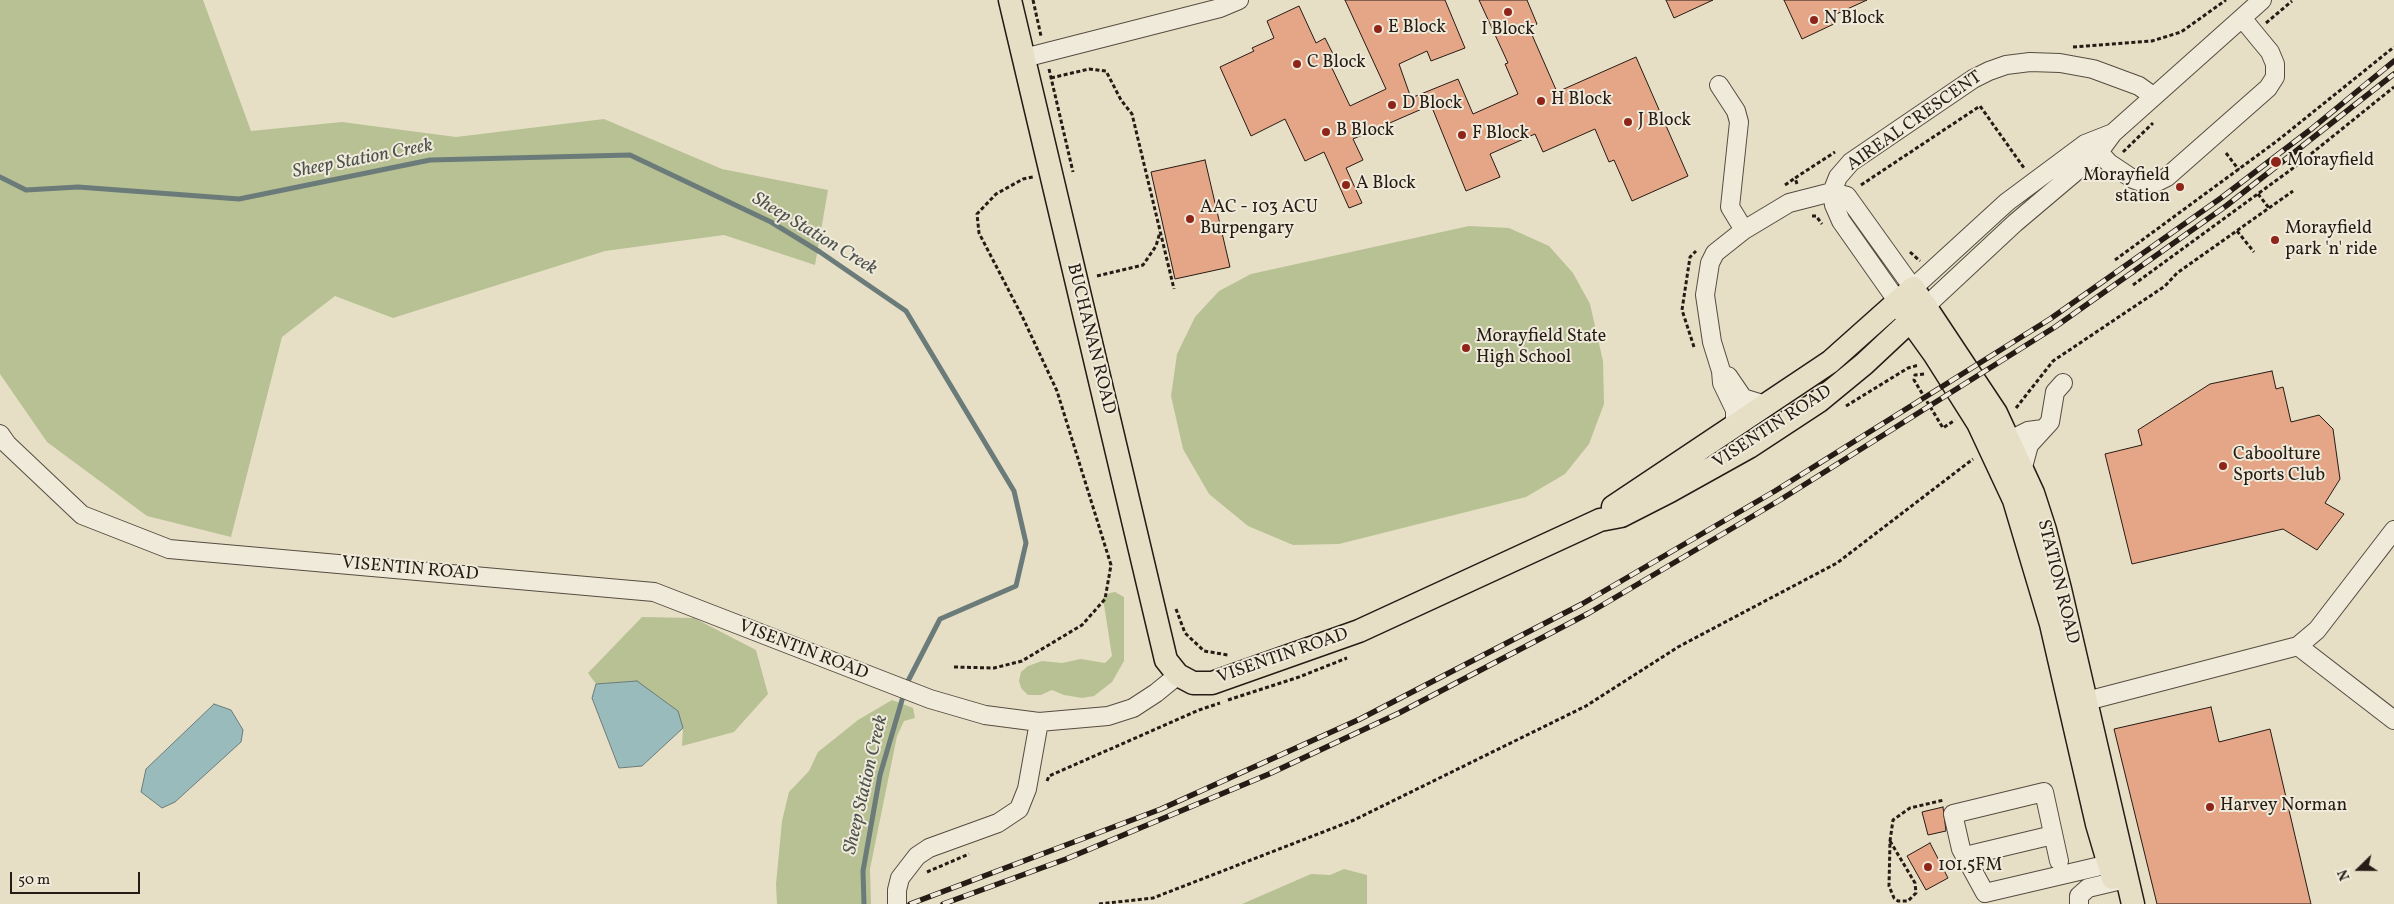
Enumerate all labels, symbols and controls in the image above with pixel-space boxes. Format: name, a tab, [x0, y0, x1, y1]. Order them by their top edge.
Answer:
marker: I Block	[1502, 6, 1514, 18]
place label: N Block	[1824, 9, 1885, 31]
marker: N Block	[1808, 14, 1820, 26]
place label: E Block	[1388, 18, 1446, 40]
place label: I Block	[1481, 20, 1535, 42]
marker: E Block	[1372, 23, 1384, 35]
place label: C Block	[1307, 53, 1366, 75]
marker: C Block	[1291, 58, 1303, 70]
street label: AIREAL CRESCENT	[1843, 67, 1987, 177]
place label: H Block	[1551, 90, 1612, 112]
place label: D Block	[1402, 94, 1462, 116]
marker: H Block	[1535, 95, 1547, 107]
marker: D Block	[1386, 99, 1398, 111]
place label: J Block	[1638, 111, 1691, 133]
marker: J Block	[1622, 116, 1634, 128]
place label: B Block	[1336, 121, 1394, 143]
place label: F Block	[1472, 124, 1529, 146]
marker: B Block	[1320, 126, 1332, 138]
marker: F Block	[1456, 129, 1468, 141]
water label: Sheep Station Creek	[291, 135, 435, 185]
place label: Morayfield	[2287, 151, 2374, 173]
marker: Morayfield	[2269, 155, 2283, 169]
place label: Morayfield station	[2083, 166, 2170, 208]
place label: A Block	[1356, 174, 1416, 196]
marker: A Block	[1340, 179, 1352, 191]
marker: Morayfield station	[2174, 181, 2186, 193]
water label: Sheep Station Creek	[747, 189, 881, 281]
place label: AAC - 103 ACU Burpengary	[1200, 198, 1318, 240]
marker: AAC - 103 ACU Burpengary	[1184, 213, 1196, 225]
place label: Morayfield park 'n' ride	[2285, 219, 2377, 262]
marker: Morayfield park 'n' ride	[2269, 234, 2281, 246]
street label: BUCHANAN ROAD	[1061, 261, 1119, 417]
place label: Morayfield State High School	[1476, 327, 1606, 369]
marker: Morayfield State High School	[1460, 342, 1472, 354]
street label: VISENTIN ROAD	[1710, 382, 1836, 474]
place label: Caboolture Sports Club	[2233, 445, 2325, 488]
marker: Caboolture Sports Club	[2217, 460, 2229, 472]
street label: STATION ROAD	[2031, 518, 2083, 646]
street label: VISENTIN ROAD	[341, 553, 479, 587]
street label: VISENTIN ROAD	[735, 616, 871, 686]
street label: VISENTIN ROAD	[1215, 624, 1351, 690]
water label: Sheep Station Creek	[840, 713, 894, 857]
place label: Harvey Norman	[2220, 796, 2347, 818]
marker: Harvey Norman	[2204, 801, 2216, 813]
north arrow	[2334, 844, 2384, 894]
place label: 101.5FM	[1938, 856, 2002, 878]
marker: 101.5FM	[1922, 861, 1934, 873]
scale bar	[12, 862, 142, 894]
text: N	[2334, 867, 2355, 883]
text: 50 m	[18, 870, 50, 891]

